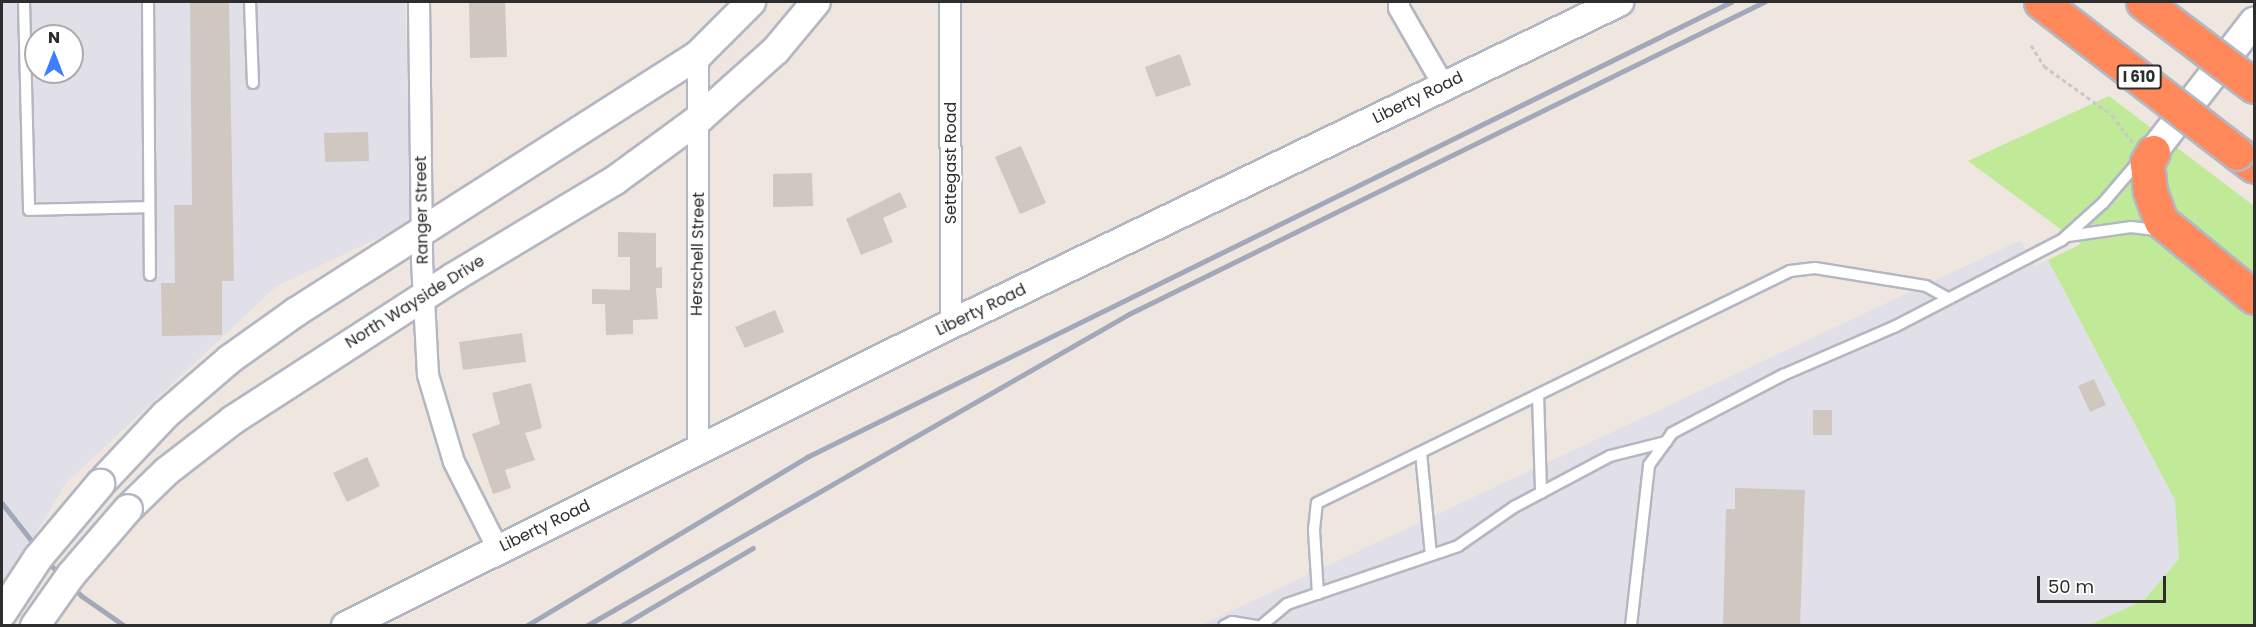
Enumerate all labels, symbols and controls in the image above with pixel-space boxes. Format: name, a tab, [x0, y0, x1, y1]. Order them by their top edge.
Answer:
north arrow	[24, 24, 84, 84]
text: N	[48, 26, 60, 49]
road number: I 610	[2116, 65, 2162, 89]
street label: Liberty Road	[1370, 68, 1466, 128]
street label: Settegast Road	[941, 102, 961, 224]
street label: Ranger Street	[411, 156, 433, 264]
street label: Herschell Street	[687, 192, 709, 316]
street label: North Wayside Drive	[342, 251, 488, 353]
street label: Liberty Road	[933, 280, 1029, 340]
street label: Liberty Road	[497, 496, 593, 556]
scale bar	[2040, 564, 2169, 602]
text: 50 m	[2048, 574, 2094, 599]

